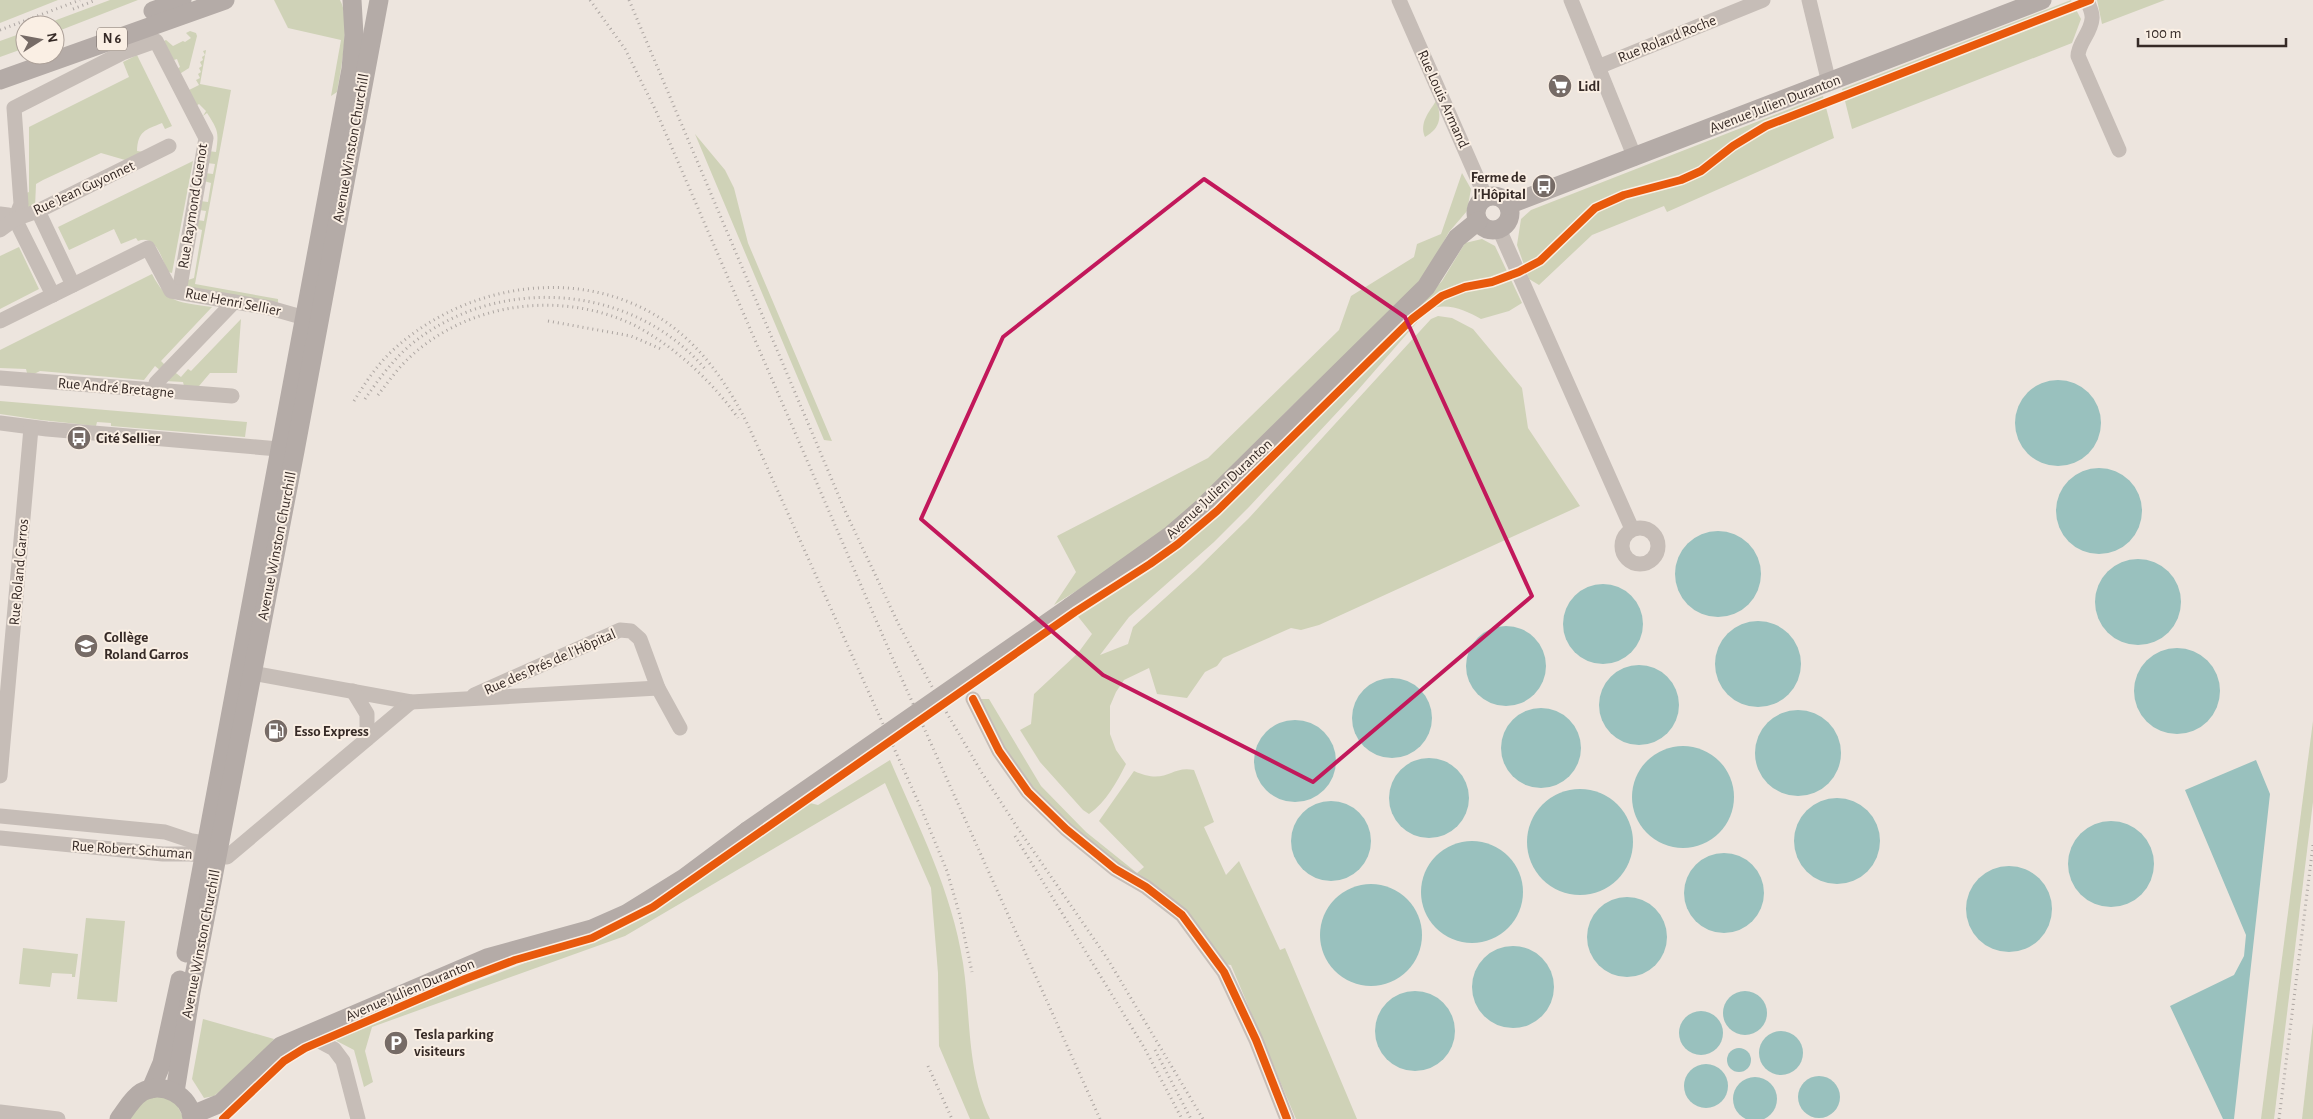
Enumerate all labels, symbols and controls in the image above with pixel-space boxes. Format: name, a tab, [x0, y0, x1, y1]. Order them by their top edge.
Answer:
street label: Rue Roland Roche	[1616, 12, 1718, 65]
north arrow	[15, 15, 65, 65]
scale bar	[2138, 15, 2286, 47]
text: 100 m	[2146, 26, 2181, 41]
road number: N 6	[97, 28, 127, 50]
text: N	[44, 32, 60, 44]
street label: Rue Louis Armand	[1415, 48, 1471, 150]
street label: Avenue Winston Churchill	[330, 72, 372, 224]
street label: Avenue Julien Duranton	[1708, 72, 1842, 136]
supermarket icon: Lidl	[1547, 73, 1573, 99]
place label: Lidl	[1578, 79, 1600, 94]
street label: Rue Raymond Guenot	[176, 142, 210, 270]
street label: Rue Jean Guyonnet	[31, 158, 137, 218]
place label: Ferme de l'Hôpital	[1471, 170, 1526, 202]
bus stop icon: Ferme de l'Hôpital	[1531, 173, 1557, 199]
street label: Rue Henri Sellier	[184, 285, 282, 319]
street label: Rue André Bretagne	[57, 375, 175, 401]
bus stop icon: Cité Sellier	[66, 425, 92, 451]
place label: Cité Sellier	[96, 431, 161, 446]
street label: Avenue Julien Duranton	[1163, 436, 1275, 542]
street label: Avenue Winston Churchill	[255, 470, 299, 622]
street label: Rue Roland Garros	[7, 518, 31, 626]
street label: Rue des Prés de l'Hôpital	[482, 626, 618, 698]
place label: Collège Roland Garros	[104, 630, 189, 662]
school or university icon: Collège Roland Garros	[73, 633, 99, 659]
fuel station icon: Esso Express	[263, 718, 289, 744]
place label: Esso Express	[294, 724, 369, 739]
street label: Rue Robert Schuman	[71, 838, 193, 862]
street label: Avenue Winston Churchill	[179, 868, 223, 1020]
street label: Avenue Julien Duranton	[343, 956, 477, 1024]
place label: Tesla parking visiteurs	[414, 1027, 494, 1059]
parking icon: Tesla parking visiteurs	[383, 1030, 409, 1056]

